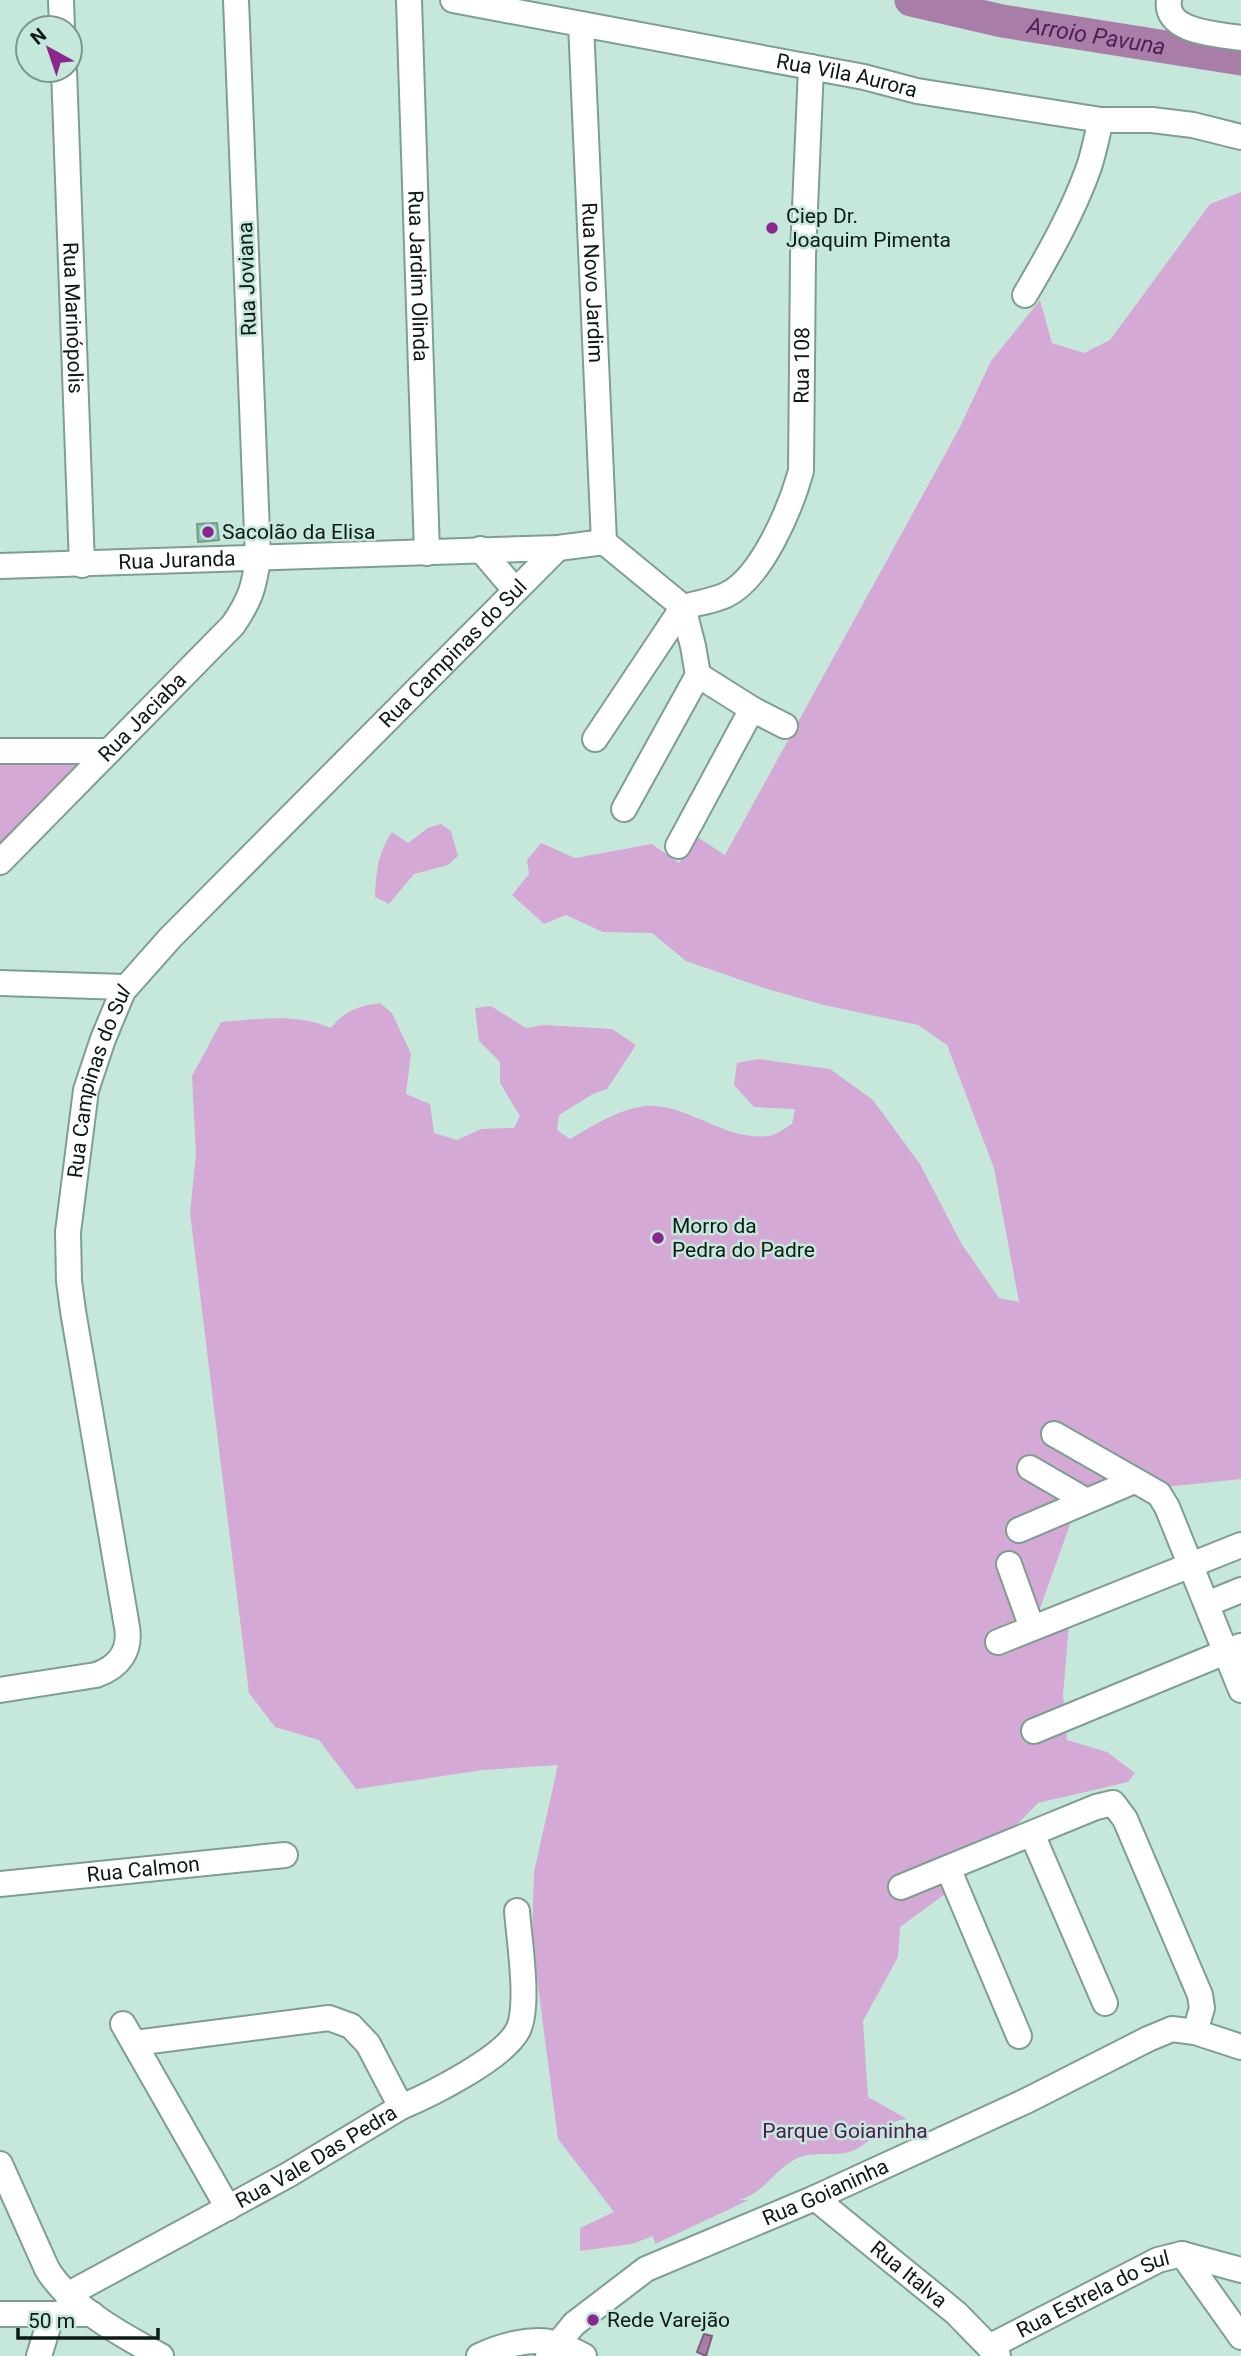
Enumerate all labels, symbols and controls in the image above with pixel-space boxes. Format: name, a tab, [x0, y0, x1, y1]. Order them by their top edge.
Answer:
water label: Arroio Pavuna	[1024, 12, 1167, 61]
north arrow	[14, 14, 84, 84]
text: N	[26, 23, 51, 49]
street label: Rua Vila Aurora	[774, 49, 920, 103]
street label: Rua Jardim Olinda	[403, 190, 433, 362]
street label: Rua Novo Jardim	[577, 202, 608, 363]
place label: Ciep Dr. Joaquim Pimenta	[786, 204, 951, 252]
marker: Ciep Dr. Joaquim Pimenta	[764, 220, 780, 236]
street label: Rua Joviana	[233, 221, 261, 337]
street label: Rua Marinópolis	[58, 242, 88, 394]
street label: Rua 108	[790, 327, 814, 404]
place label: Sacolão da Elisa	[222, 520, 375, 544]
marker: Sacolão da Elisa	[200, 524, 216, 540]
street label: Rua Juranda	[118, 546, 236, 574]
street label: Rua Campinas do Sul	[374, 575, 532, 733]
street label: Rua Jaciaba	[93, 668, 191, 767]
street label: Rua Campinas do Sul	[63, 980, 135, 1179]
place label: Morro da Pedra do Padre	[672, 1214, 815, 1262]
marker: Morro da Pedra do Padre	[650, 1230, 666, 1246]
street label: Rua Calmon	[86, 1852, 201, 1887]
street label: Rua Vale Das Pedra	[232, 2100, 401, 2213]
park label: Parque Goianinha	[762, 2119, 928, 2143]
street label: Rua Goianinha	[759, 2154, 892, 2231]
street label: Rua Italva	[866, 2236, 952, 2313]
street label: Rua Estrela do Sul	[1012, 2246, 1172, 2343]
scale bar	[18, 2296, 158, 2340]
place label: Rede Varejão	[607, 2308, 730, 2332]
text: 50 m	[28, 2309, 75, 2333]
marker: Rede Varejão	[585, 2312, 601, 2328]

